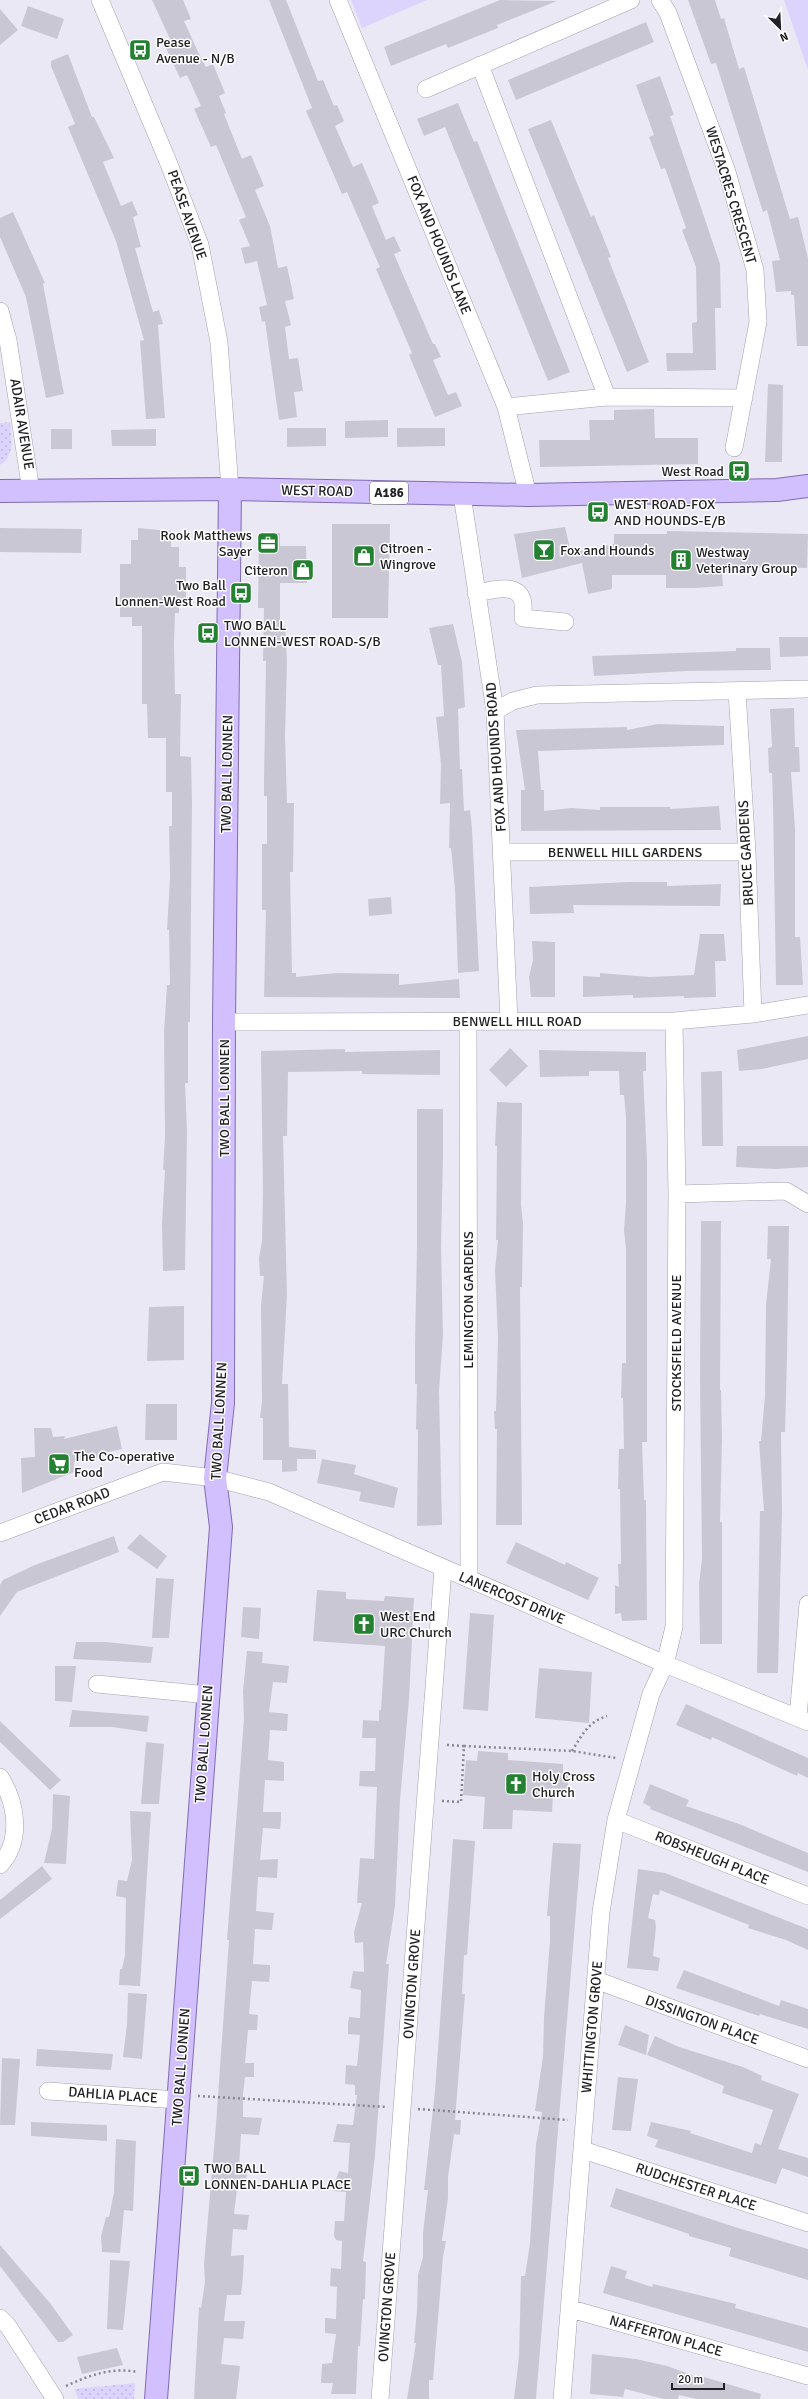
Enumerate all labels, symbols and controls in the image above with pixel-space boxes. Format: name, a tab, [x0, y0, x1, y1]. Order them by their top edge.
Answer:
north arrow	[760, 8, 800, 48]
text: N	[778, 29, 790, 44]
place label: Pease Avenue - N/B	[156, 34, 235, 67]
bus stop icon: Pease Avenue - N/B	[127, 37, 153, 63]
street label: WESTACRES CRESCENT	[702, 124, 760, 266]
street label: PEASE AVENUE	[164, 168, 210, 262]
street label: FOX AND HOUNDS LANE	[403, 173, 475, 317]
street label: ADAIR AVENUE	[6, 377, 38, 471]
bus stop icon: West Road	[726, 458, 752, 484]
place label: West Road	[662, 463, 724, 480]
street label: WEST ROAD	[281, 482, 353, 500]
road number: A186	[370, 482, 408, 504]
place label: WEST ROAD-FOX AND HOUNDS-E/B	[614, 496, 726, 529]
bus stop icon: WEST ROAD-FOX AND HOUNDS-E/B	[585, 499, 611, 525]
place label: Rook Matthews Sayer	[160, 527, 253, 560]
office icon: Rook Matthews Sayer	[255, 530, 281, 556]
bar icon: Fox and Hounds	[531, 537, 557, 563]
place label: Citroen - Wingrove	[380, 540, 436, 573]
place label: Fox and Hounds	[560, 542, 654, 559]
shop icon: Citroen - Wingrove	[351, 543, 377, 569]
place label: Westway Veterinary Group	[696, 544, 797, 577]
building icon: Westway Veterinary Group	[668, 547, 694, 573]
shop icon: Citeron	[290, 557, 316, 583]
place label: Citeron	[244, 562, 288, 579]
place label: Two Ball Lonnen-West Road	[115, 577, 226, 610]
bus stop icon: Two Ball Lonnen-West Road	[228, 580, 254, 606]
place label: TWO BALL LONNEN-WEST ROAD-S/B	[224, 617, 381, 650]
bus stop icon: TWO BALL LONNEN-WEST ROAD-S/B	[195, 620, 221, 646]
street label: FOX AND HOUNDS ROAD	[482, 682, 510, 832]
street label: TWO BALL LONNEN	[217, 715, 237, 833]
street label: BRUCE GARDENS	[735, 800, 757, 906]
street label: BENWELL HILL GARDENS	[548, 844, 702, 861]
street label: BENWELL HILL ROAD	[453, 1013, 581, 1030]
street label: TWO BALL LONNEN	[216, 1039, 233, 1157]
street label: LEMINGTON GARDENS	[460, 1231, 477, 1369]
street label: STOCKSFIELD AVENUE	[668, 1274, 685, 1411]
street label: TWO BALL LONNEN	[207, 1362, 231, 1480]
place label: The Co-operative Food	[74, 1448, 175, 1481]
supermarket icon: The Co-operative Food	[46, 1451, 72, 1477]
street label: CEDAR ROAD	[32, 1484, 112, 1528]
street label: LANERCOST DRIVE	[456, 1568, 568, 1628]
place label: West End URC Church	[380, 1608, 452, 1641]
church icon: West End URC Church	[351, 1611, 377, 1637]
street label: TWO BALL LONNEN	[191, 1685, 217, 1803]
place label: Holy Cross Church	[532, 1768, 595, 1801]
church icon: Holy Cross Church	[503, 1771, 529, 1797]
street label: ROBSHEUGH PLACE	[652, 1827, 772, 1889]
street label: OVINGTON GROVE	[400, 1928, 424, 2040]
street label: WHITTINGTON GROVE	[578, 1960, 606, 2094]
street label: DISSINGTON PLACE	[643, 1992, 761, 2048]
street label: TWO BALL LONNEN	[168, 2008, 194, 2126]
street label: DAHLIA PLACE	[68, 2083, 158, 2107]
street label: RUDCHESTER PLACE	[633, 2159, 759, 2215]
place label: TWO BALL LONNEN-DAHLIA PLACE	[204, 2160, 351, 2193]
bus stop icon: TWO BALL LONNEN-DAHLIA PLACE	[176, 2163, 202, 2189]
street label: OVINGTON GROVE	[375, 2251, 399, 2363]
street label: NAFFERTON PLACE	[607, 2312, 725, 2360]
scale bar	[672, 2365, 724, 2391]
text: 20 m	[678, 2372, 703, 2387]

